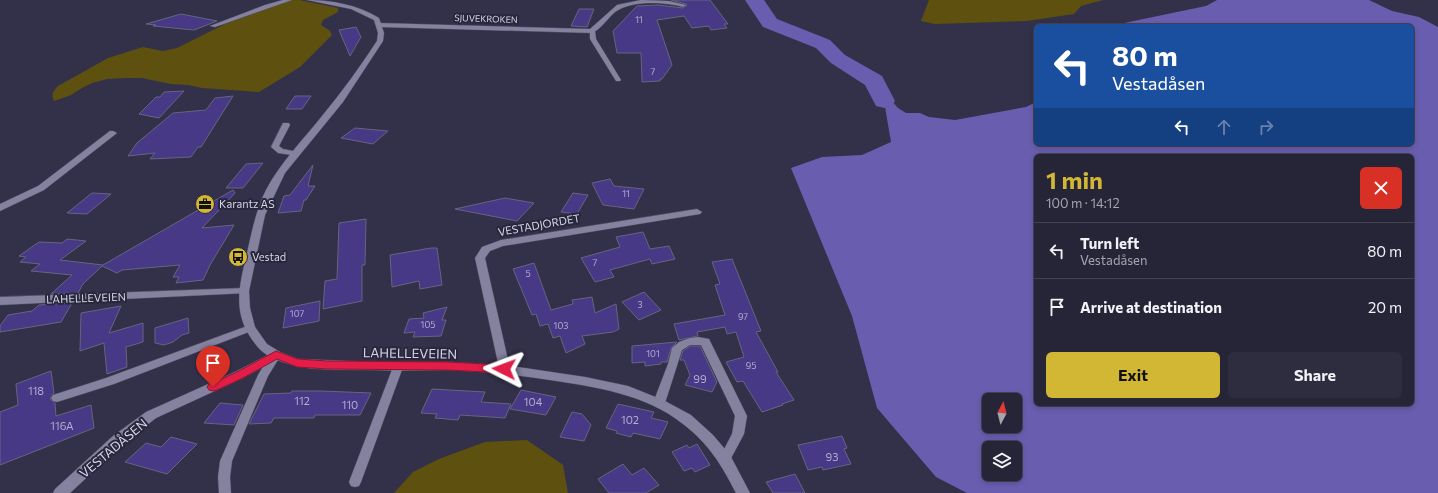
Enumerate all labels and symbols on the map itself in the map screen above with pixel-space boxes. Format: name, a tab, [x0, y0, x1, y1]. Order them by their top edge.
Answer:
street label: SJUVEKROKEN	[454, 12, 518, 25]
house number: 11	[635, 14, 643, 25]
house number: 7	[651, 66, 656, 77]
house number: 11	[622, 188, 630, 199]
office icon: Karantz AS	[194, 193, 216, 215]
place label: Karantz AS	[219, 197, 275, 210]
street label: VESTADJORDET	[497, 211, 581, 239]
bus stop icon: Vestad	[227, 246, 249, 268]
place label: Vestad	[252, 250, 286, 263]
house number: 7	[593, 257, 598, 268]
house number: 5	[525, 268, 531, 279]
street label: LAHELLEVEIEN	[46, 290, 126, 305]
house number: 3	[637, 299, 643, 310]
house number: 107	[290, 308, 304, 319]
house number: 97	[738, 311, 748, 322]
house number: 105	[421, 319, 435, 330]
house number: 103	[554, 320, 568, 331]
street label: LAHELLEVEIEN	[363, 344, 457, 362]
pin	[196, 346, 230, 387]
position arrow	[483, 348, 525, 390]
house number: 101	[646, 348, 660, 359]
house number: 95	[746, 360, 756, 371]
house number: 99	[693, 372, 707, 385]
house number: 118	[28, 384, 44, 397]
north arrow	[982, 393, 1022, 433]
house number: 112	[294, 394, 310, 407]
house number: 104	[524, 395, 543, 408]
house number: 110	[342, 398, 358, 411]
house number: 102	[621, 413, 639, 426]
street label: VESTADÅSEN	[75, 414, 150, 481]
house number: 116A	[50, 419, 74, 432]
house number: 93	[826, 450, 838, 463]

